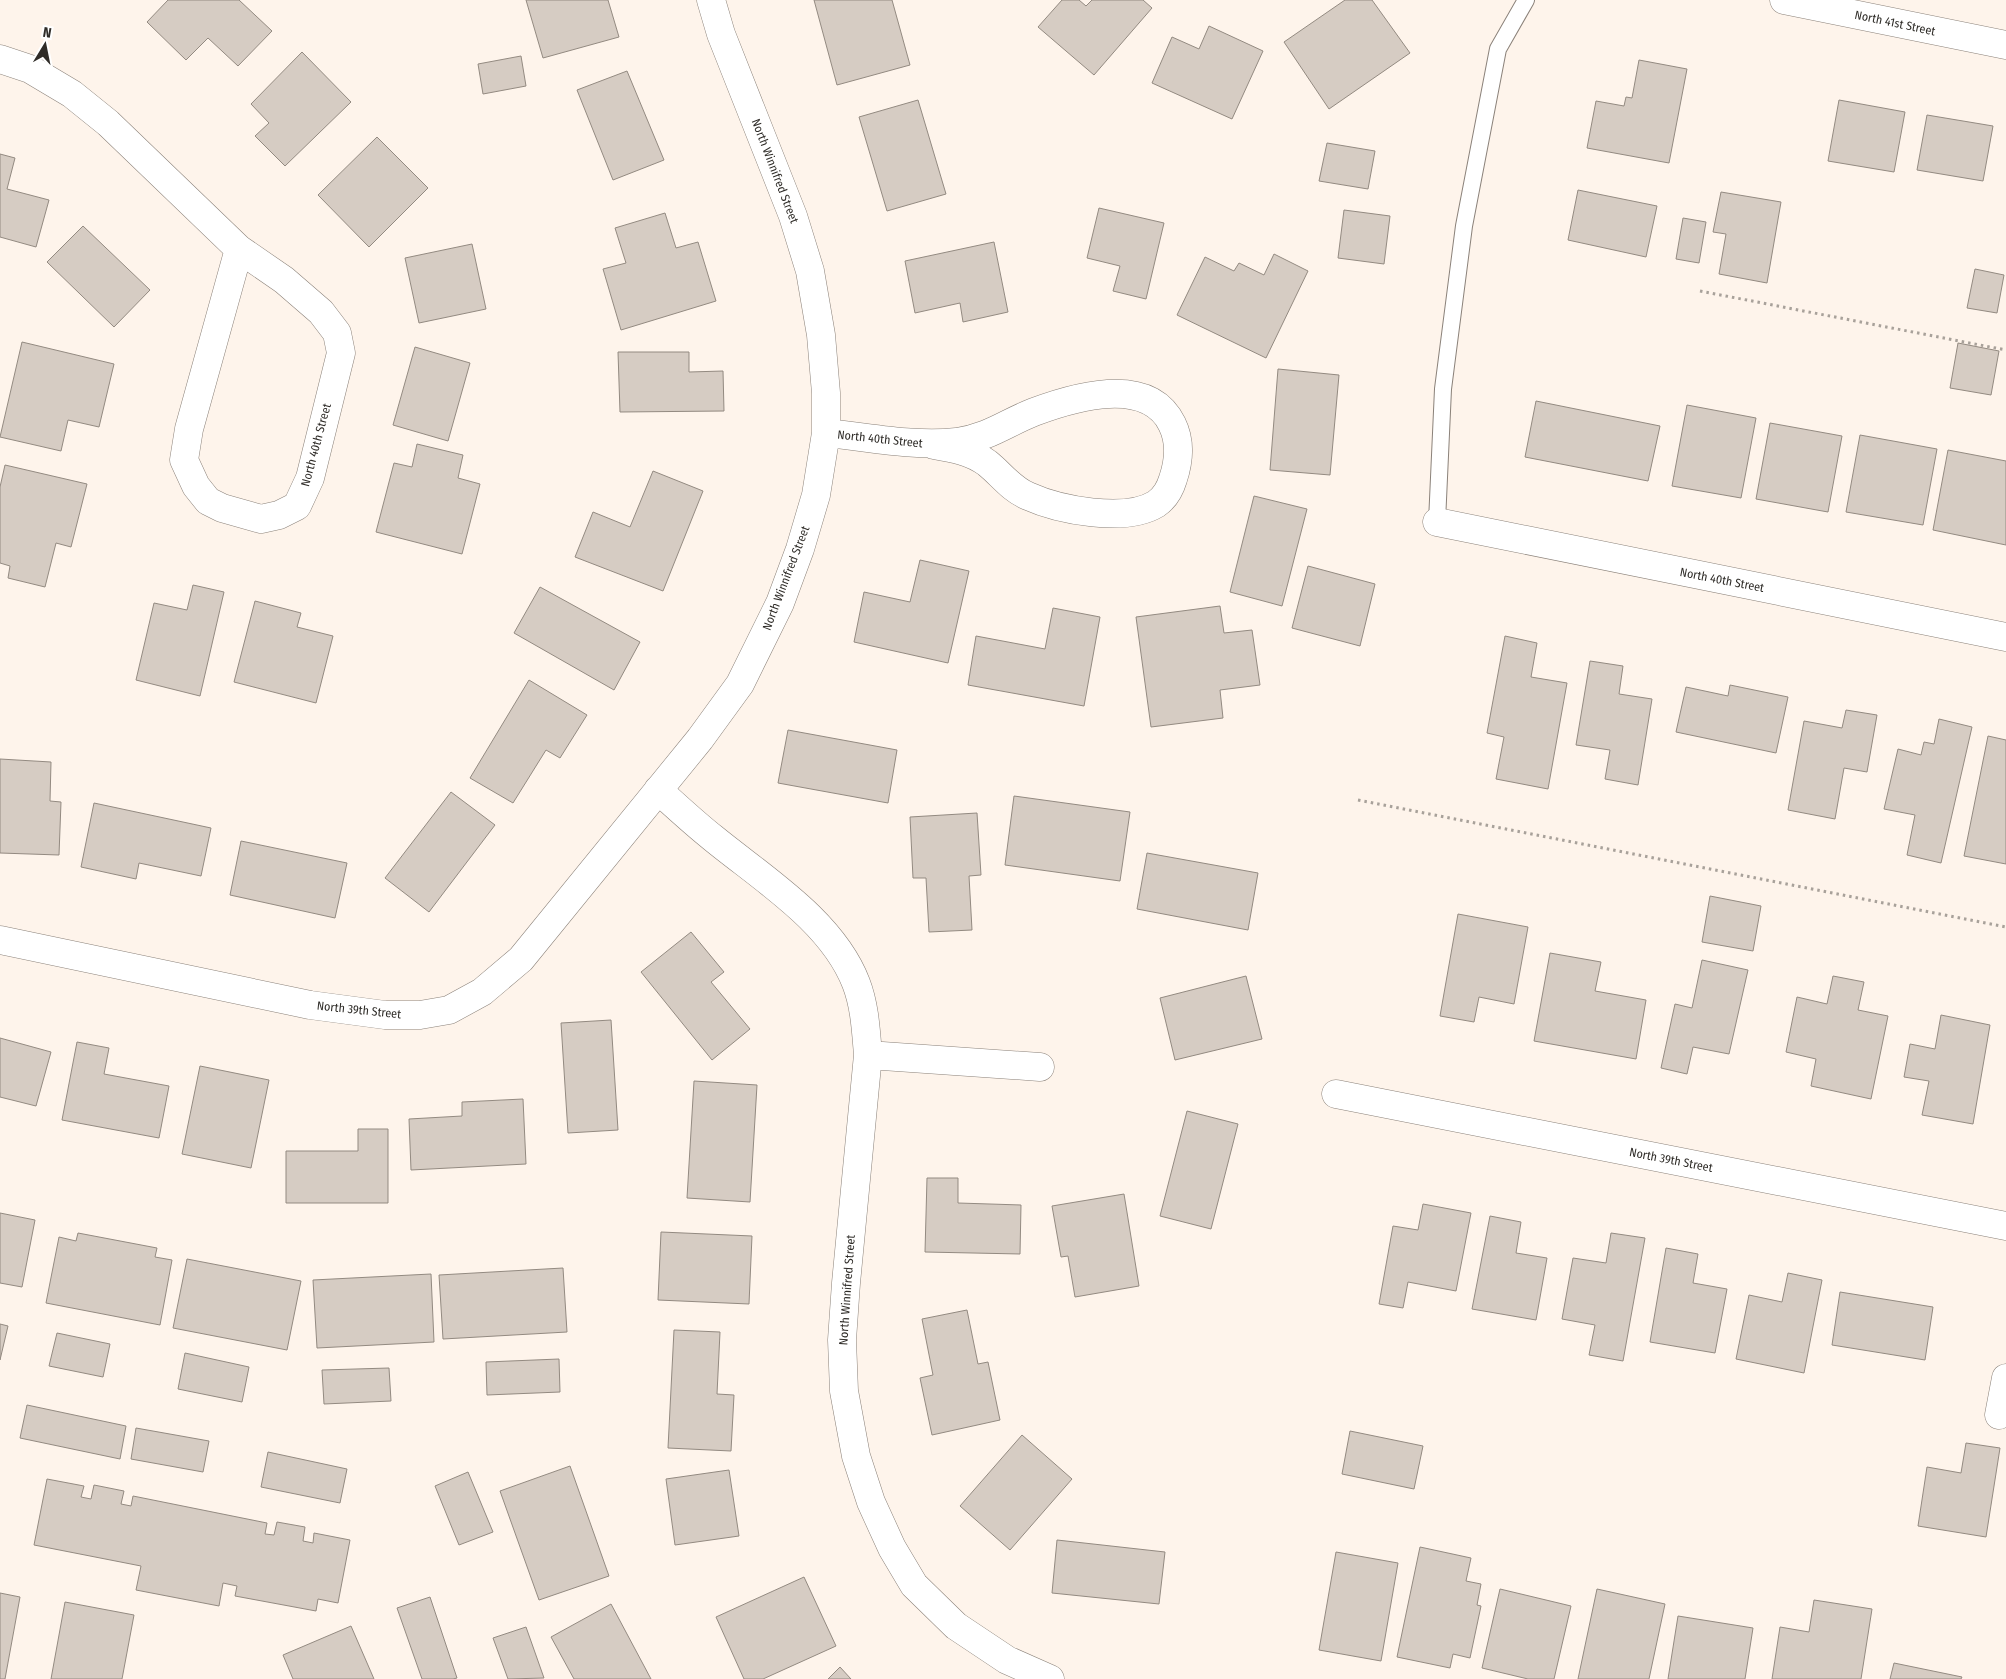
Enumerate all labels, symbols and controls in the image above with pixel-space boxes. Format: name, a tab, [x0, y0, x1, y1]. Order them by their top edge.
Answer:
street label: North 41st Street	[1853, 8, 1937, 38]
north arrow	[20, 20, 70, 70]
text: N	[42, 24, 53, 42]
street label: North Winnifred Street	[749, 117, 801, 225]
street label: North 40th Street	[298, 402, 334, 488]
street label: North 40th Street	[837, 428, 923, 450]
street label: North Winnifred Street	[760, 524, 812, 632]
street label: North 40th Street	[1679, 565, 1765, 595]
street label: North 39th Street	[316, 999, 402, 1021]
street label: North 39th Street	[1628, 1145, 1714, 1175]
street label: North Winnifred Street	[836, 1234, 858, 1346]

